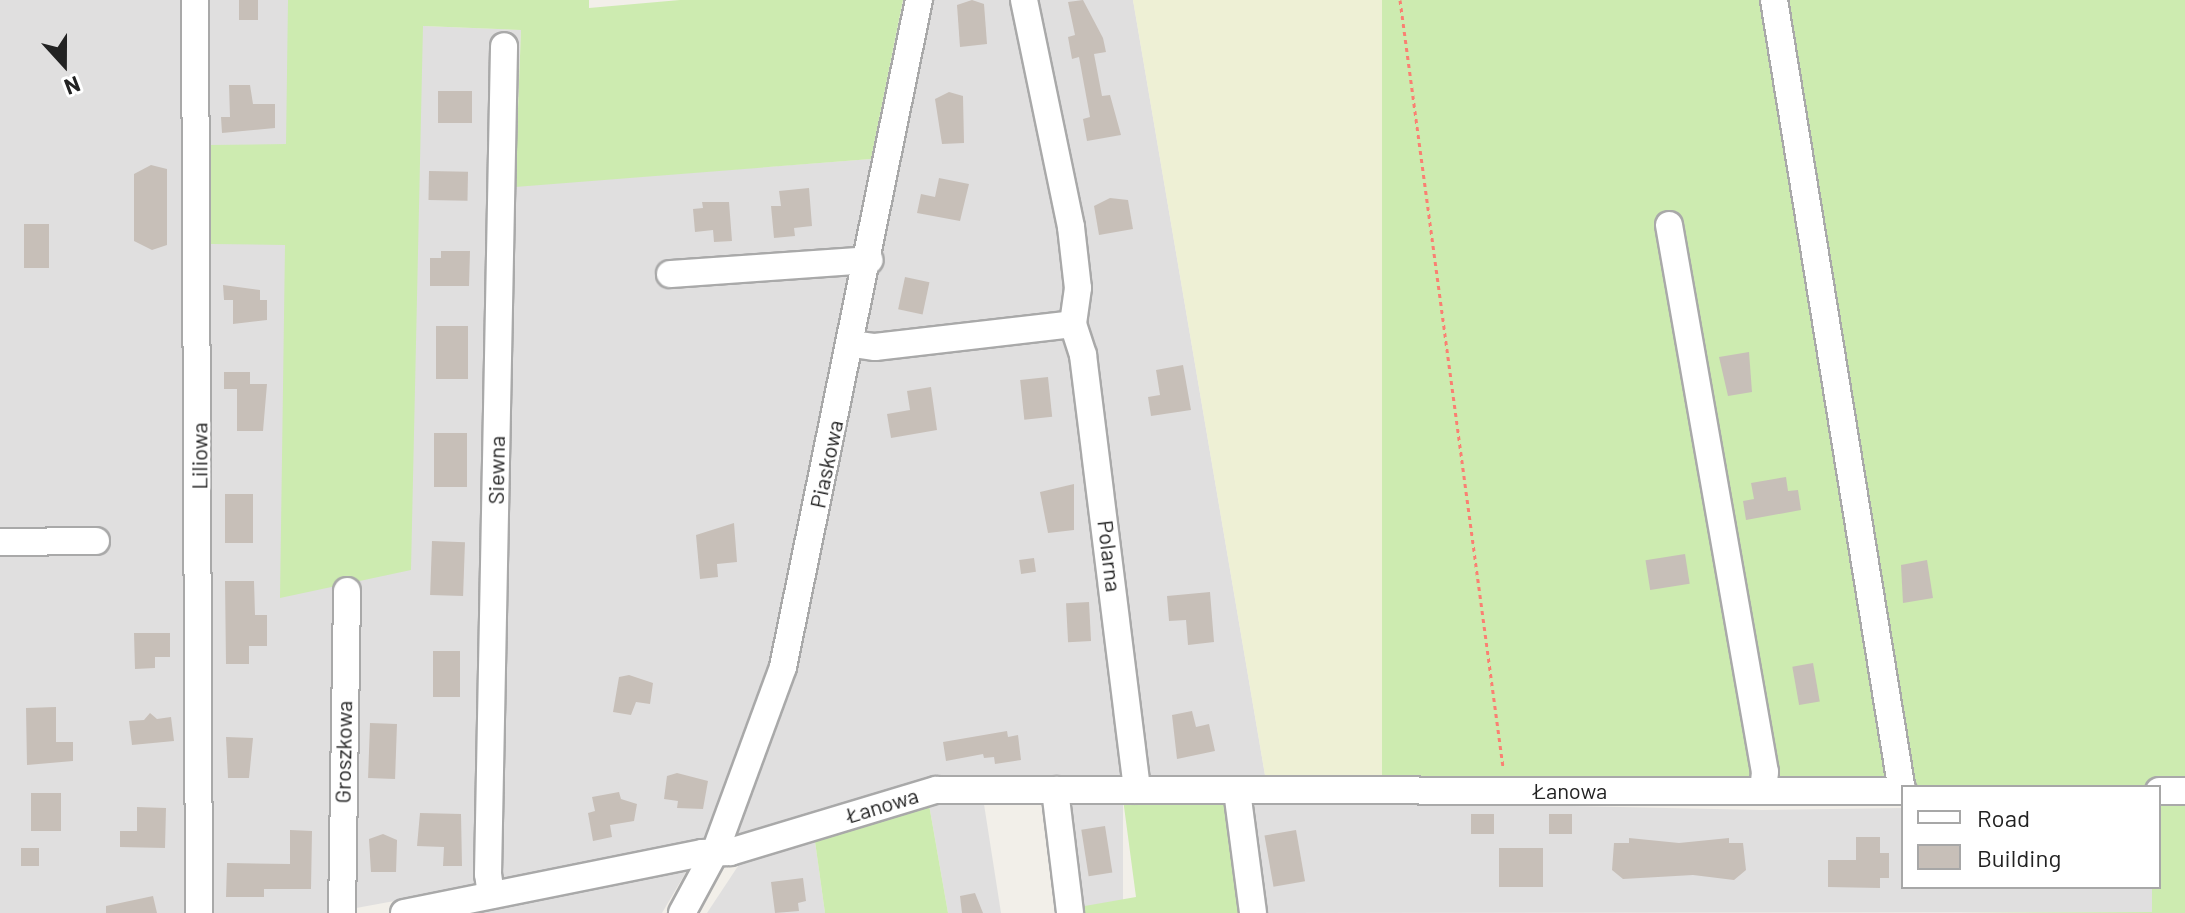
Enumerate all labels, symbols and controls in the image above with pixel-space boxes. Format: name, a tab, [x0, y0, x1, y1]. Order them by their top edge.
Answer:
north arrow	[24, 24, 104, 104]
text: N	[61, 72, 84, 101]
street label: Piaskowa	[804, 417, 848, 511]
street label: Liliowa	[186, 422, 212, 490]
street label: Siewna	[482, 435, 510, 505]
street label: Polarna	[1093, 519, 1127, 593]
street label: Groszkowa	[329, 700, 357, 804]
street label: Łanowa	[1533, 778, 1607, 804]
street label: Łanowa	[843, 781, 921, 829]
legend	[1901, 785, 2161, 889]
text: Road	[1977, 803, 2030, 832]
text: Building	[1977, 843, 2061, 872]

